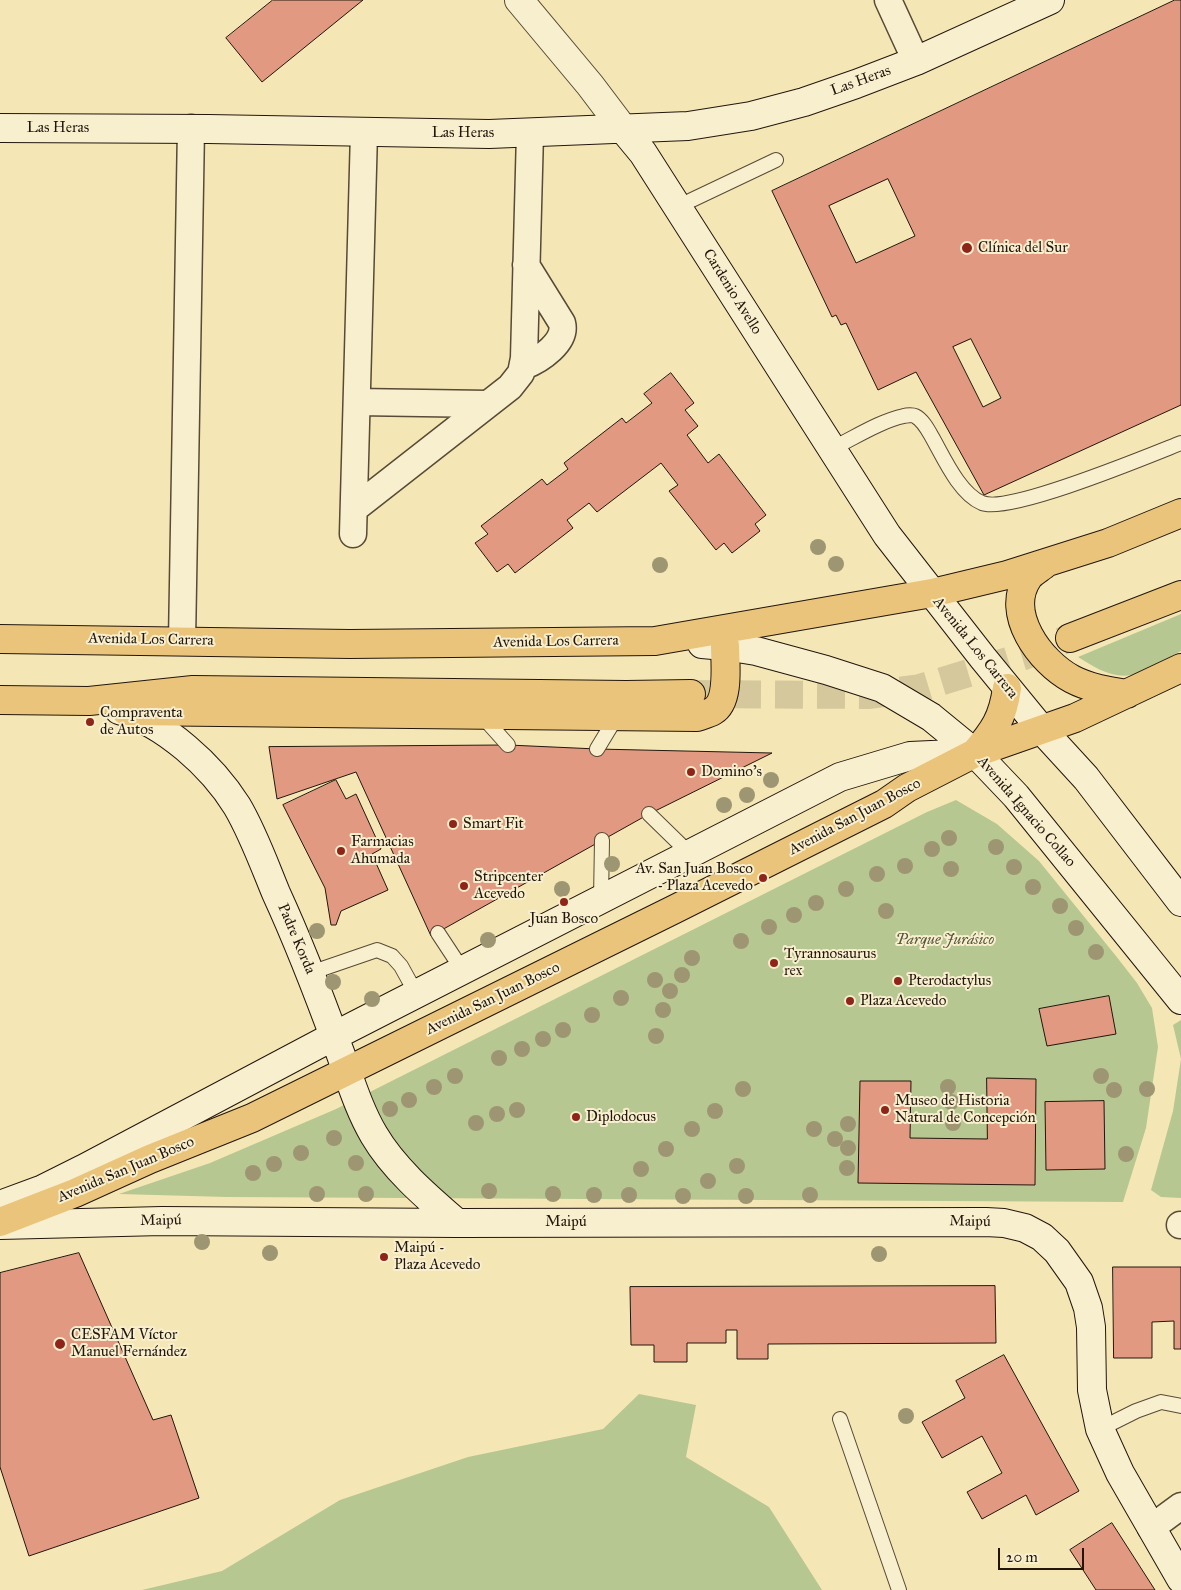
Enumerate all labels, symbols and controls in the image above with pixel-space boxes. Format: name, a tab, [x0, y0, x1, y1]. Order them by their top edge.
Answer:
street label: Las Heras	[829, 62, 893, 100]
street label: Las Heras	[27, 119, 89, 137]
street label: Las Heras	[432, 124, 494, 142]
place label: Clínica del Sur	[978, 239, 1068, 257]
marker: Clínica del Sur	[960, 241, 974, 255]
street label: Cardenio Avello	[699, 246, 765, 338]
street label: Avenida Los Carrera	[929, 594, 1021, 702]
street label: Avenida Los Carrera	[88, 630, 214, 650]
street label: Avenida Los Carrera	[493, 632, 619, 652]
place label: Compraventa de Autos	[100, 704, 183, 739]
marker: Compraventa de Autos	[84, 716, 96, 728]
street label: Avenida Ignacio Collao	[973, 753, 1079, 871]
place label: Domino's	[701, 763, 762, 781]
marker: Domino's	[685, 766, 697, 778]
street label: Avenida San Juan Bosco	[786, 775, 924, 859]
place label: Smart Fit	[463, 815, 524, 833]
marker: Smart Fit	[447, 818, 459, 830]
place label: Farmacias Ahumada	[351, 833, 414, 868]
marker: Farmacias Ahumada	[335, 845, 347, 857]
place label: Av. San Juan Bosco - Plaza Acevedo	[636, 860, 753, 895]
place label: Stripcenter Acevedo	[474, 868, 543, 903]
marker: Av. San Juan Bosco - Plaza Acevedo	[757, 872, 769, 884]
marker: Stripcenter Acevedo	[458, 880, 470, 892]
marker: Juan Bosco	[558, 896, 570, 908]
street label: Padre Korda	[273, 901, 319, 977]
place label: Juan Bosco	[530, 910, 598, 928]
park label: Parque Jurásico	[896, 931, 994, 949]
place label: Tyrannosaurus rex	[784, 945, 876, 980]
marker: Tyrannosaurus rex	[768, 957, 780, 969]
street label: Avenida San Juan Bosco	[423, 959, 563, 1039]
place label: Pterodactylus	[908, 972, 991, 990]
marker: Pterodactylus	[892, 975, 904, 987]
place label: Plaza Acevedo	[860, 992, 946, 1010]
marker: Plaza Acevedo	[844, 995, 856, 1007]
place label: Museo de Historia Natural de Concepción	[895, 1092, 1036, 1127]
marker: Museo de Historia Natural de Concepción	[879, 1104, 891, 1116]
place label: Diplodocus	[586, 1108, 656, 1126]
marker: Diplodocus	[570, 1111, 582, 1123]
street label: Avenida San Juan Bosco	[55, 1133, 197, 1207]
street label: Maipú	[140, 1212, 182, 1230]
street label: Maipú	[545, 1213, 587, 1231]
street label: Maipú	[949, 1213, 991, 1231]
place label: Maipú - Plaza Acevedo	[394, 1239, 480, 1274]
marker: Maipú - Plaza Acevedo	[378, 1251, 390, 1263]
place label: CESFAM Víctor Manuel Fernández	[71, 1326, 187, 1361]
marker: CESFAM Víctor Manuel Fernández	[53, 1337, 67, 1351]
scale bar	[1001, 1538, 1087, 1570]
text: 20 m	[1006, 1548, 1038, 1566]

